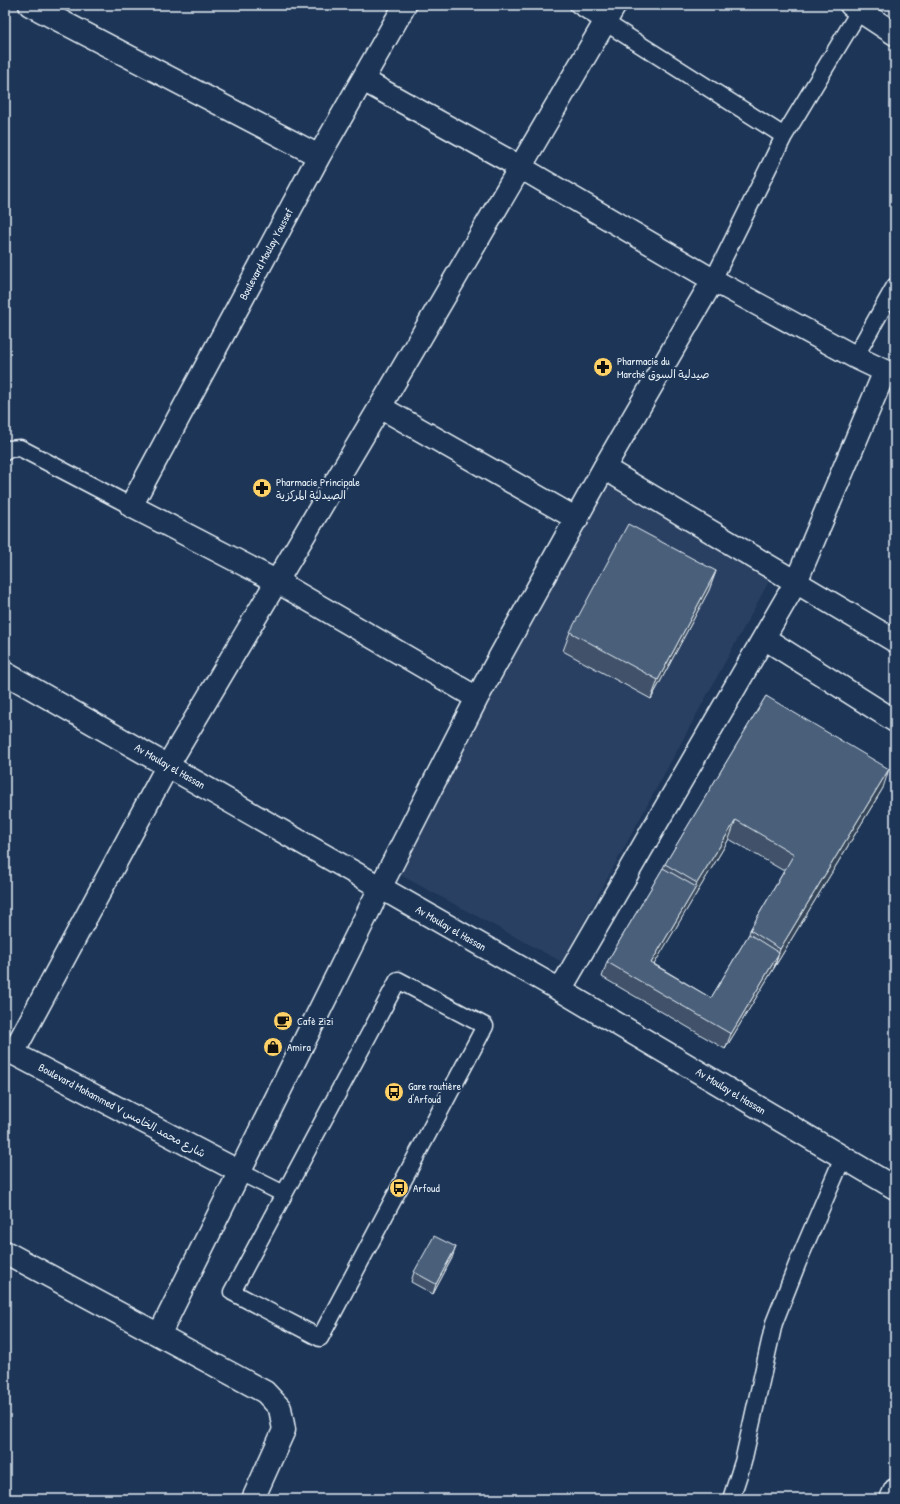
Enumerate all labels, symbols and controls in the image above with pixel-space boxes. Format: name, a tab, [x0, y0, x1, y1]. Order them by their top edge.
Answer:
street label: Boulevard Moulay Youssef	[236, 206, 296, 302]
place label: Pharmacie du Marché صيدلية السوق	[617, 354, 709, 381]
pharmacy icon: Pharmacie du Marché صيدلية السوق	[592, 356, 614, 378]
place label: Pharmacie Principale الصيدلية المركزية	[276, 475, 361, 502]
pharmacy icon: Pharmacie Principale الصيدلية المركزية	[251, 477, 273, 499]
street label: Av Moulay el Hassan	[132, 740, 208, 792]
street label: Av Moulay el Hassan	[413, 902, 489, 954]
cafe icon: Cafè Zizi	[272, 1010, 294, 1032]
place label: Cafè Zizi	[297, 1014, 333, 1028]
shop icon: Amira	[262, 1036, 284, 1058]
place label: Amira	[287, 1040, 312, 1054]
street label: Boulevard Mohammed V شارع محمد الخامس	[35, 1060, 208, 1162]
street label: Av Moulay el Hassan	[693, 1065, 769, 1117]
place label: Gare routière d'Arfoud	[408, 1079, 462, 1106]
bus stop icon: Gare routière d'Arfoud	[383, 1081, 405, 1103]
bus stop icon: Arfoud	[388, 1177, 410, 1199]
place label: Arfoud	[413, 1181, 440, 1195]

